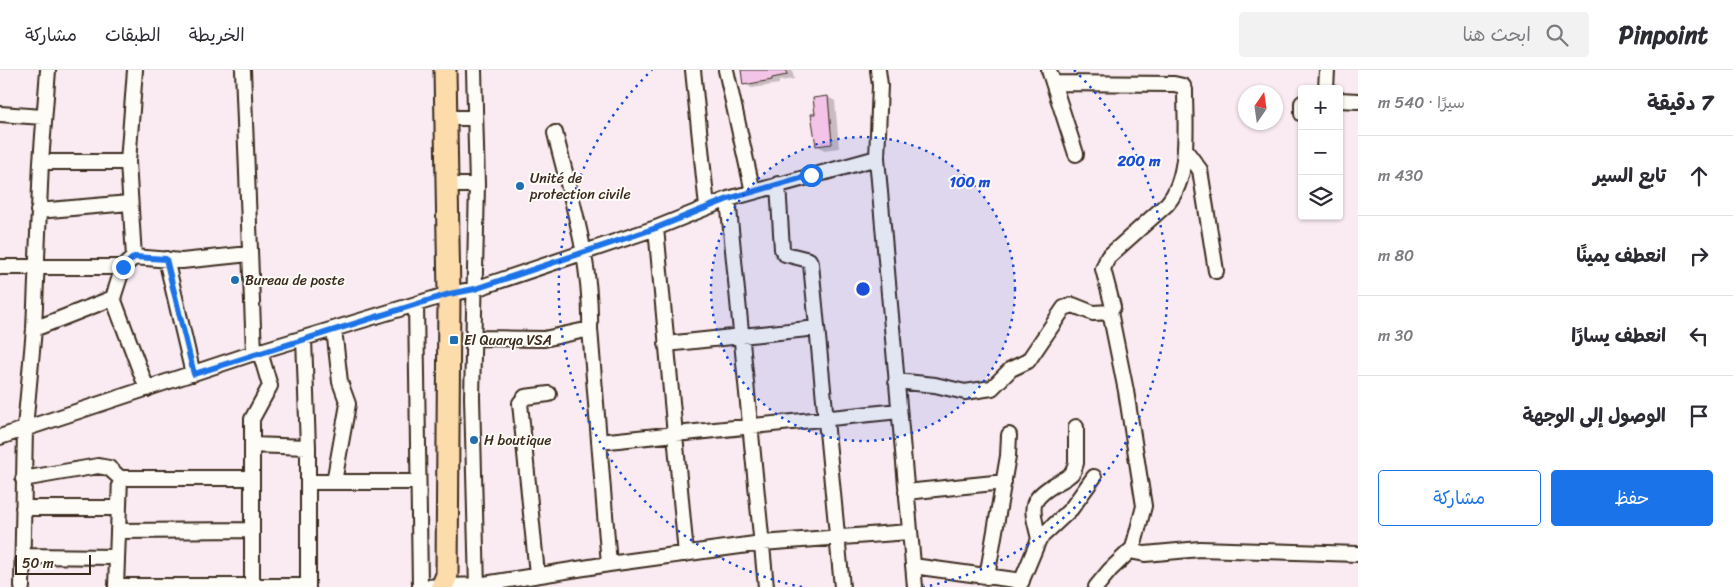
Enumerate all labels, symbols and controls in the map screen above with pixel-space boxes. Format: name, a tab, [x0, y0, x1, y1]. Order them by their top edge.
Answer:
search box	[1239, 12, 1589, 57]
text: Pinpoint	[1619, 14, 1708, 56]
text: ابحث هنا	[1462, 18, 1531, 51]
text: مشاركة	[25, 19, 77, 51]
text: الطبقات	[105, 19, 161, 51]
text: الخريطة	[189, 19, 245, 51]
icon: search	[1543, 21, 1571, 49]
text: 7 دقيقة	[1647, 84, 1713, 122]
north arrow	[1238, 85, 1283, 130]
map controls	[1298, 85, 1343, 220]
button: +	[1298, 85, 1343, 130]
text: سيرًا · 540 m	[1378, 88, 1465, 117]
button: −	[1298, 130, 1343, 175]
text: 200 m	[1116, 148, 1161, 174]
text: تابع السير	[1593, 159, 1666, 192]
text: 430 m	[1378, 161, 1423, 190]
icon: ahead	[1685, 162, 1713, 190]
route start	[800, 164, 823, 187]
place label: Unité de protection civile	[529, 166, 631, 207]
text: 100 m	[950, 169, 991, 195]
button: layers	[1298, 175, 1343, 220]
marker: Unité de protection civile	[514, 180, 526, 192]
text: انعطف يمينًا	[1576, 239, 1666, 272]
text: 80 m	[1378, 241, 1414, 270]
icon: right	[1685, 242, 1713, 270]
route end	[112, 256, 135, 279]
place label: Bureau de poste	[245, 268, 345, 293]
marker: Bureau de poste	[229, 274, 241, 286]
centre of rings	[854, 280, 872, 298]
text: انعطف يسارًا	[1571, 319, 1666, 352]
text: 30 m	[1378, 321, 1413, 350]
icon: left	[1685, 322, 1713, 350]
place label: El Quarya VSA	[464, 328, 552, 353]
marker: El Quarya VSA	[448, 334, 460, 346]
text: الوصول إلى الوجهة	[1523, 399, 1666, 432]
icon: arrive	[1685, 402, 1713, 430]
place label: H boutique	[484, 428, 551, 453]
marker: H boutique	[468, 434, 480, 446]
button: مشاركة	[1378, 470, 1541, 526]
button: حفظ	[1551, 470, 1713, 526]
text: 50 m	[22, 551, 54, 576]
scale bar	[15, 552, 91, 575]

